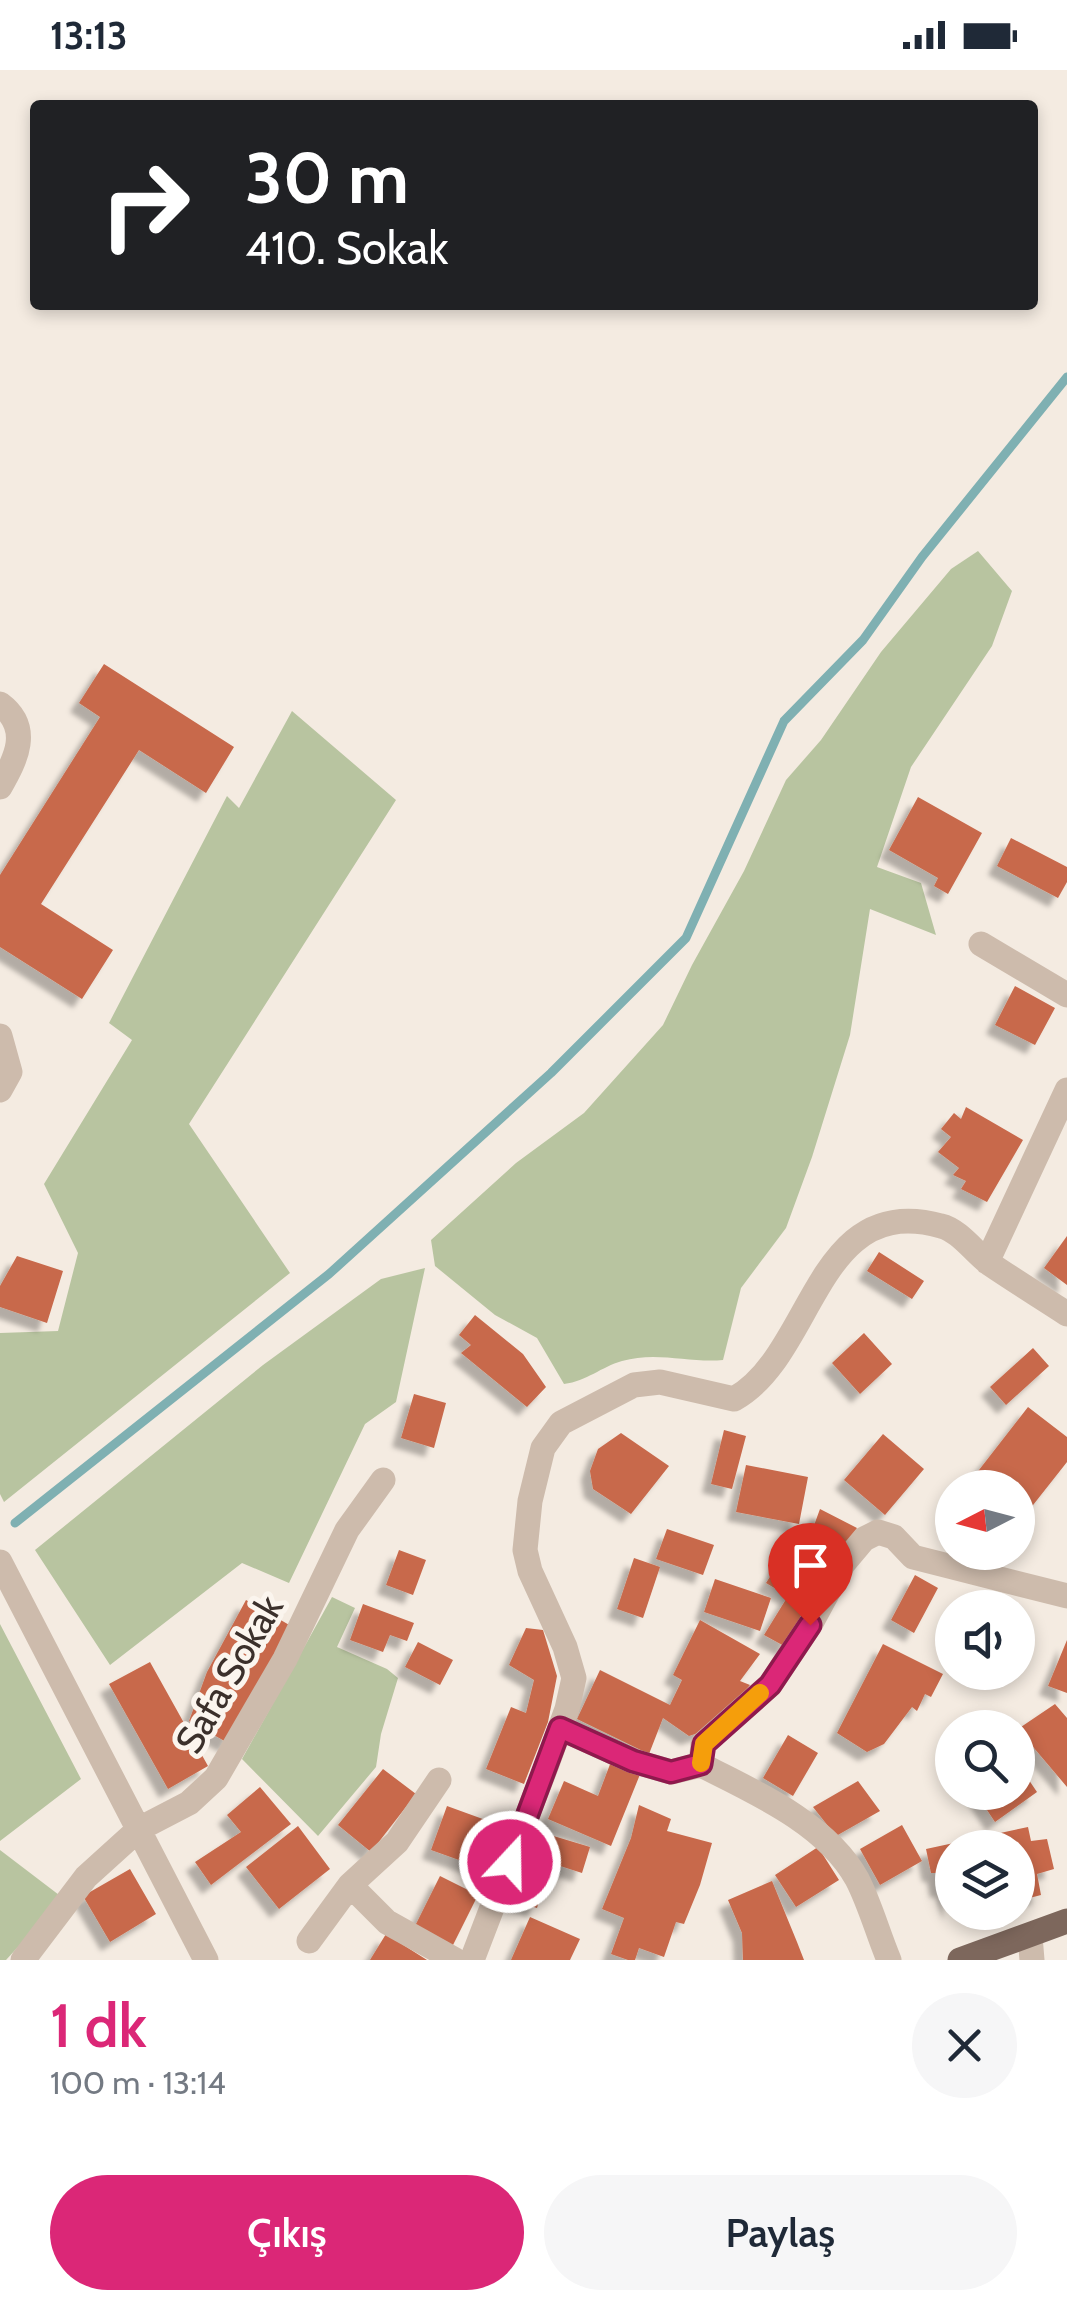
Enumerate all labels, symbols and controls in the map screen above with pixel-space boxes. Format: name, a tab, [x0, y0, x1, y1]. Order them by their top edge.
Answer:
text: 13:13	[50, 12, 127, 59]
text: 30 m	[245, 135, 409, 221]
icon: right	[80, 140, 210, 270]
text: 410. Sokak	[245, 221, 449, 275]
north arrow	[935, 1470, 1035, 1570]
map controls	[935, 1470, 1035, 1930]
pin	[768, 1523, 853, 1626]
icon: arrive	[783, 1538, 838, 1593]
street label: Safa Sokak	[165, 1587, 293, 1761]
button: sound	[935, 1590, 1035, 1690]
button: search	[935, 1710, 1035, 1810]
position arrow	[458, 1810, 562, 1914]
button: layers	[935, 1830, 1035, 1930]
text: 1 dk	[50, 1989, 147, 2062]
button: close	[912, 1993, 1017, 2098]
text: 100 m · 13:14	[50, 2063, 226, 2102]
button: Çıkış	[50, 2175, 524, 2290]
button: Paylaş	[544, 2175, 1017, 2290]

